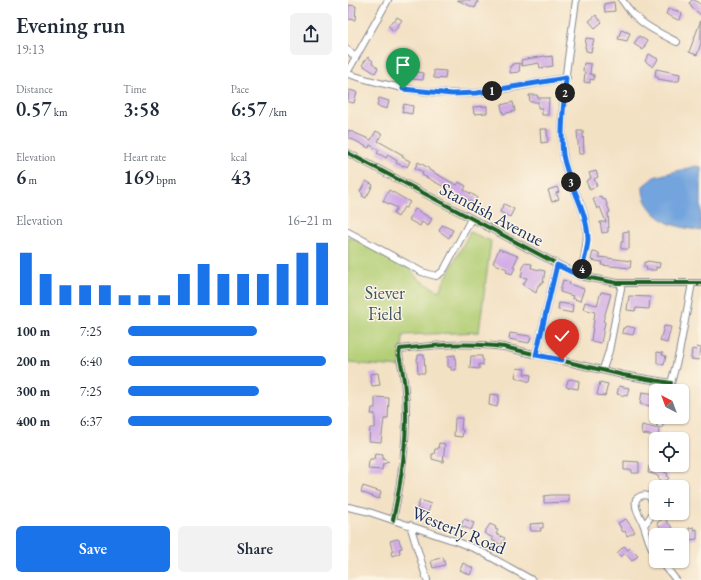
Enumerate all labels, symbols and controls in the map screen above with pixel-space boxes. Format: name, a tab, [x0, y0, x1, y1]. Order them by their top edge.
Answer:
text: Evening run	[16, 11, 125, 40]
button: share	[290, 13, 332, 55]
text: 19:13	[16, 41, 44, 58]
pin	[386, 48, 420, 89]
icon: arrive	[392, 54, 414, 76]
pin: 1	[482, 81, 502, 101]
text: Distance	[16, 82, 53, 96]
text: Time	[123, 82, 146, 96]
text: Pace	[231, 82, 249, 96]
pin: 2	[555, 83, 575, 103]
text: 1	[489, 84, 495, 98]
text: 2	[562, 86, 568, 100]
text: 0.57	[16, 96, 52, 122]
text: 3:58	[123, 96, 160, 122]
text: 6:57	[231, 96, 267, 122]
text: km	[52, 105, 68, 119]
text: /km	[267, 105, 287, 119]
text: Elevation	[16, 150, 56, 164]
text: Heart rate	[123, 150, 166, 164]
text: kcal	[231, 150, 247, 164]
text: 6	[16, 164, 26, 190]
text: 169	[123, 164, 154, 190]
text: 43	[231, 164, 251, 190]
pin: 3	[561, 172, 581, 192]
text: m	[26, 173, 37, 187]
text: bpm	[154, 173, 176, 187]
text: 3	[568, 175, 574, 189]
street label: Standish Avenue	[436, 177, 548, 251]
text: Elevation	[16, 212, 63, 229]
text: 16–21 m	[287, 212, 332, 229]
pin: 4	[572, 259, 592, 279]
text: 4	[579, 262, 585, 276]
park label: Siever Field	[365, 281, 405, 325]
pin	[545, 319, 579, 360]
text: 100 m	[16, 323, 50, 340]
text: 7:25	[80, 323, 102, 340]
icon: check	[551, 325, 573, 347]
text: 200 m	[16, 353, 50, 370]
text: 6:40	[80, 353, 102, 370]
text: 300 m	[16, 383, 50, 400]
text: 7:25	[80, 383, 102, 400]
north arrow	[649, 384, 689, 424]
map controls	[649, 384, 689, 568]
text: 400 m	[16, 413, 50, 430]
text: 6:37	[80, 413, 102, 430]
button: locate	[649, 432, 689, 472]
button: +	[649, 480, 689, 520]
street label: Westerly Road	[408, 501, 510, 560]
button: Save	[16, 526, 170, 572]
button: Share	[178, 526, 332, 572]
button: −	[649, 528, 689, 568]

